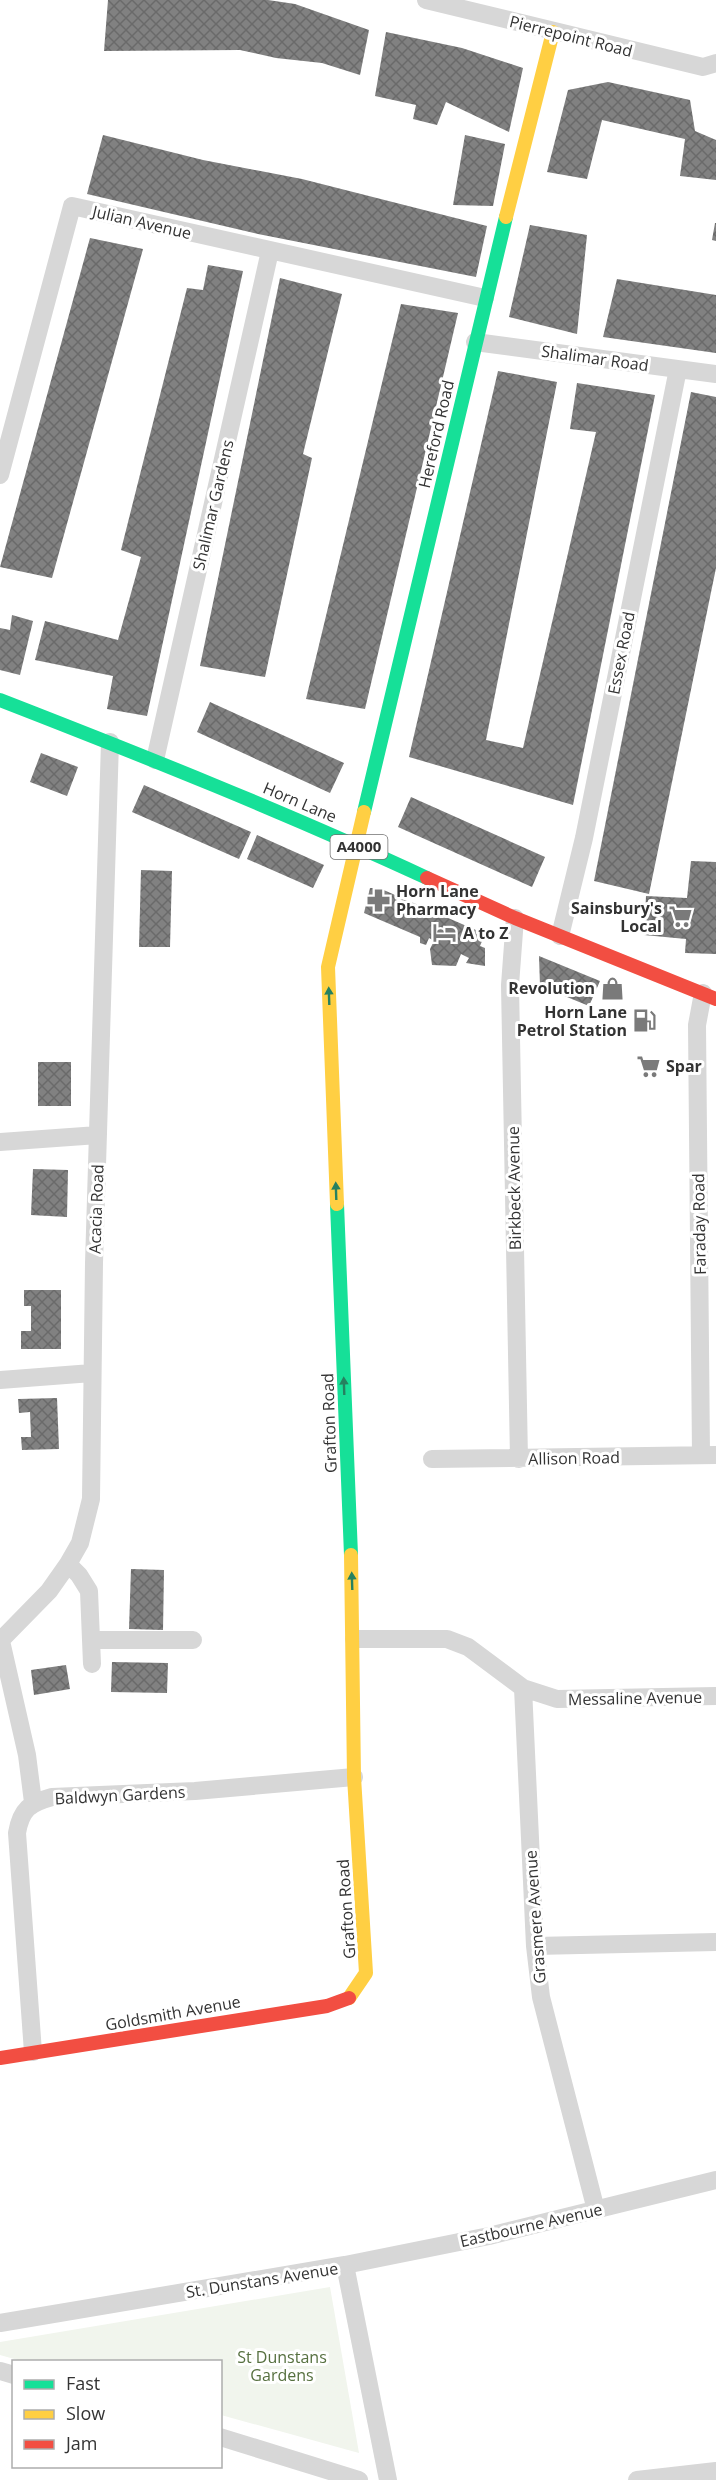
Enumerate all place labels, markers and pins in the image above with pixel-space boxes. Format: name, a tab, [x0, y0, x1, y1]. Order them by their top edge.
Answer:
place label: Horn Lane Pharmacy	[396, 880, 479, 920]
pharmacy icon: Horn Lane Pharmacy	[365, 887, 391, 913]
place label: Sainsbury's Local	[571, 897, 662, 937]
supermarket icon: Sainsbury's Local	[667, 904, 693, 930]
hotel icon: A to Z	[432, 920, 458, 946]
place label: A to Z	[463, 922, 508, 944]
shop icon: Revolution	[600, 975, 626, 1001]
place label: Revolution	[508, 977, 595, 999]
place label: Horn Lane Petrol Station	[517, 1001, 627, 1041]
fuel station icon: Horn Lane Petrol Station	[632, 1008, 658, 1034]
supermarket icon: Spar	[635, 1053, 661, 1079]
place label: Spar	[666, 1055, 702, 1077]

